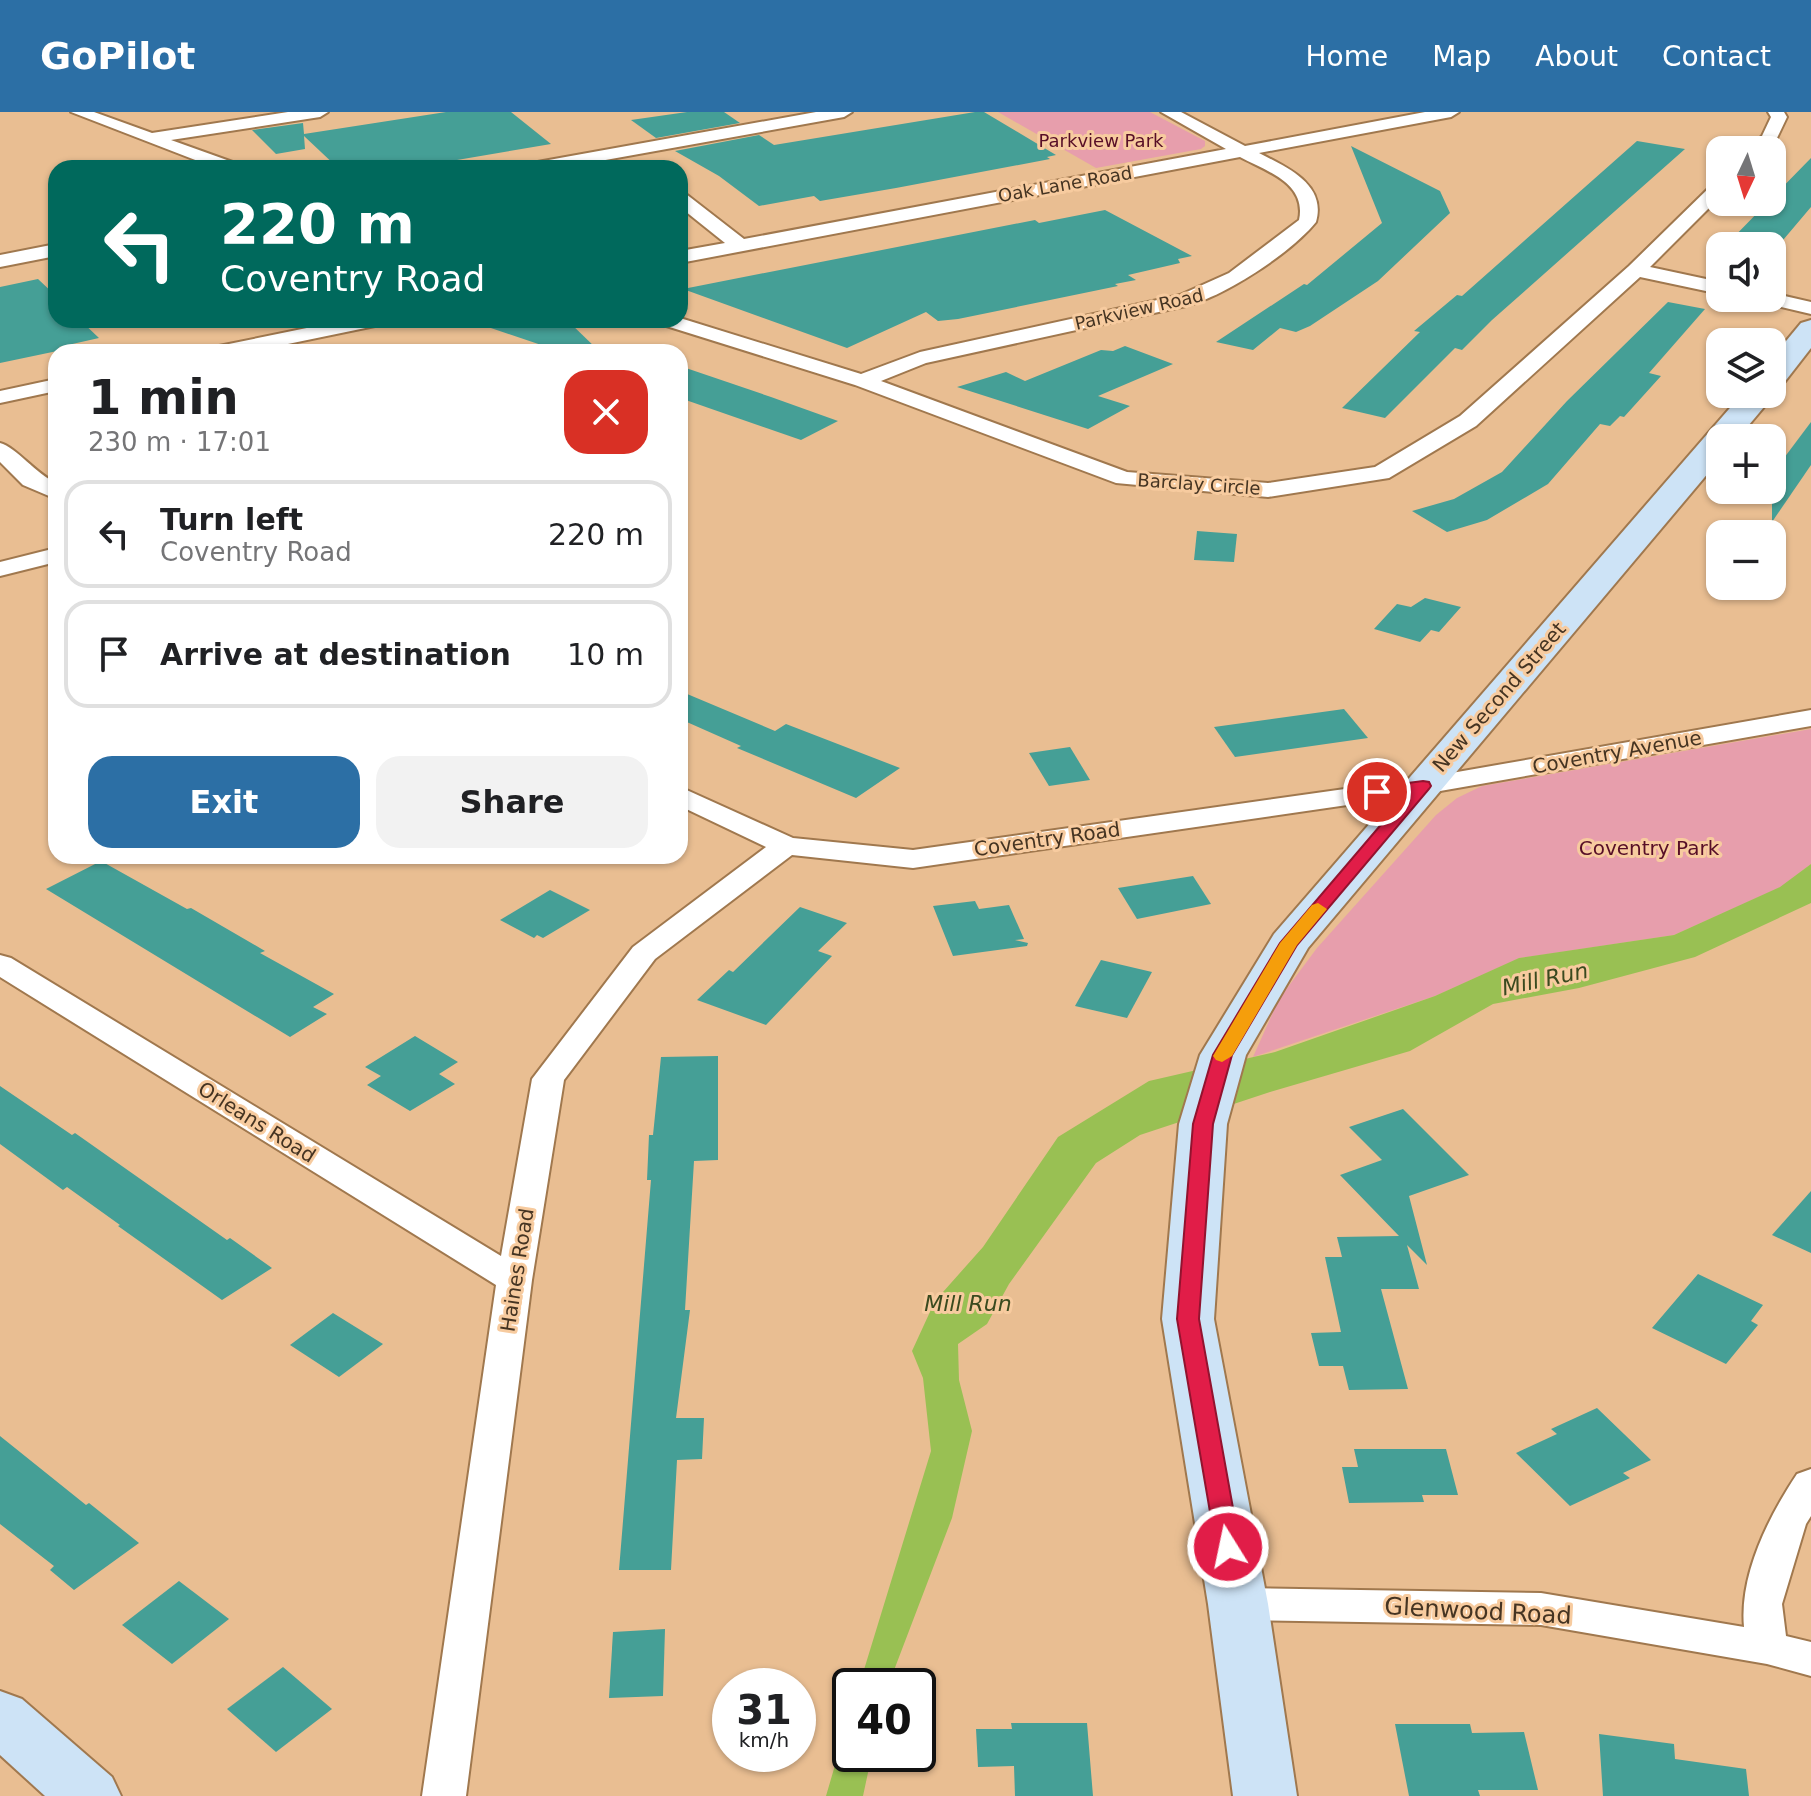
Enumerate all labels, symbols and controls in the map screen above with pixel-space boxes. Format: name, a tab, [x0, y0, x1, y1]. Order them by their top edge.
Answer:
text: GoPilot	[40, 34, 195, 78]
text: Home	[1305, 40, 1388, 73]
text: Map	[1432, 40, 1491, 73]
text: About	[1535, 40, 1618, 73]
text: Contact	[1662, 40, 1771, 73]
park label: Parkview Park	[1039, 130, 1164, 151]
north arrow	[1706, 136, 1786, 216]
map controls	[1706, 136, 1786, 600]
street label: Oak Lane Road	[996, 162, 1134, 206]
text: 220 m	[220, 191, 415, 256]
icon: left	[88, 192, 192, 296]
button: sound	[1706, 232, 1786, 312]
text: Coventry Road	[220, 258, 485, 299]
street label: Parkview Road	[1073, 284, 1205, 334]
button: layers	[1706, 328, 1786, 408]
text: 1 min	[88, 369, 239, 425]
button: close	[564, 370, 648, 454]
button: +	[1706, 424, 1786, 504]
text: 230 m · 17:01	[88, 427, 271, 457]
street label: Barclay Circle	[1137, 469, 1261, 499]
text: Turn left	[160, 502, 303, 537]
icon: left	[92, 512, 136, 556]
text: 220 m	[548, 517, 644, 552]
button: −	[1706, 520, 1786, 600]
text: Coventry Road	[160, 537, 352, 567]
street label: New Second Street	[1427, 617, 1571, 777]
icon: arrive	[92, 632, 136, 676]
text: Arrive at destination	[160, 637, 511, 672]
text: 10 m	[567, 637, 644, 672]
street label: Coventry Avenue	[1530, 725, 1704, 779]
button: Exit	[88, 756, 360, 848]
button: Share	[376, 756, 648, 848]
pin	[1343, 758, 1411, 826]
icon: arrive	[1355, 770, 1399, 814]
street label: Coventry Road	[972, 817, 1122, 861]
park label: Coventry Park	[1579, 836, 1720, 860]
water label: Mill Run	[1500, 958, 1590, 1000]
street label: Orleans Road	[194, 1076, 320, 1168]
street label: Haines Road	[495, 1206, 539, 1334]
water label: Mill Run	[924, 1291, 1012, 1316]
position arrow	[1186, 1505, 1270, 1589]
street label: Glenwood Road	[1384, 1592, 1572, 1630]
speed limit sign: 40	[832, 1668, 936, 1772]
text: 31	[736, 1687, 792, 1733]
text: km/h	[739, 1728, 789, 1752]

